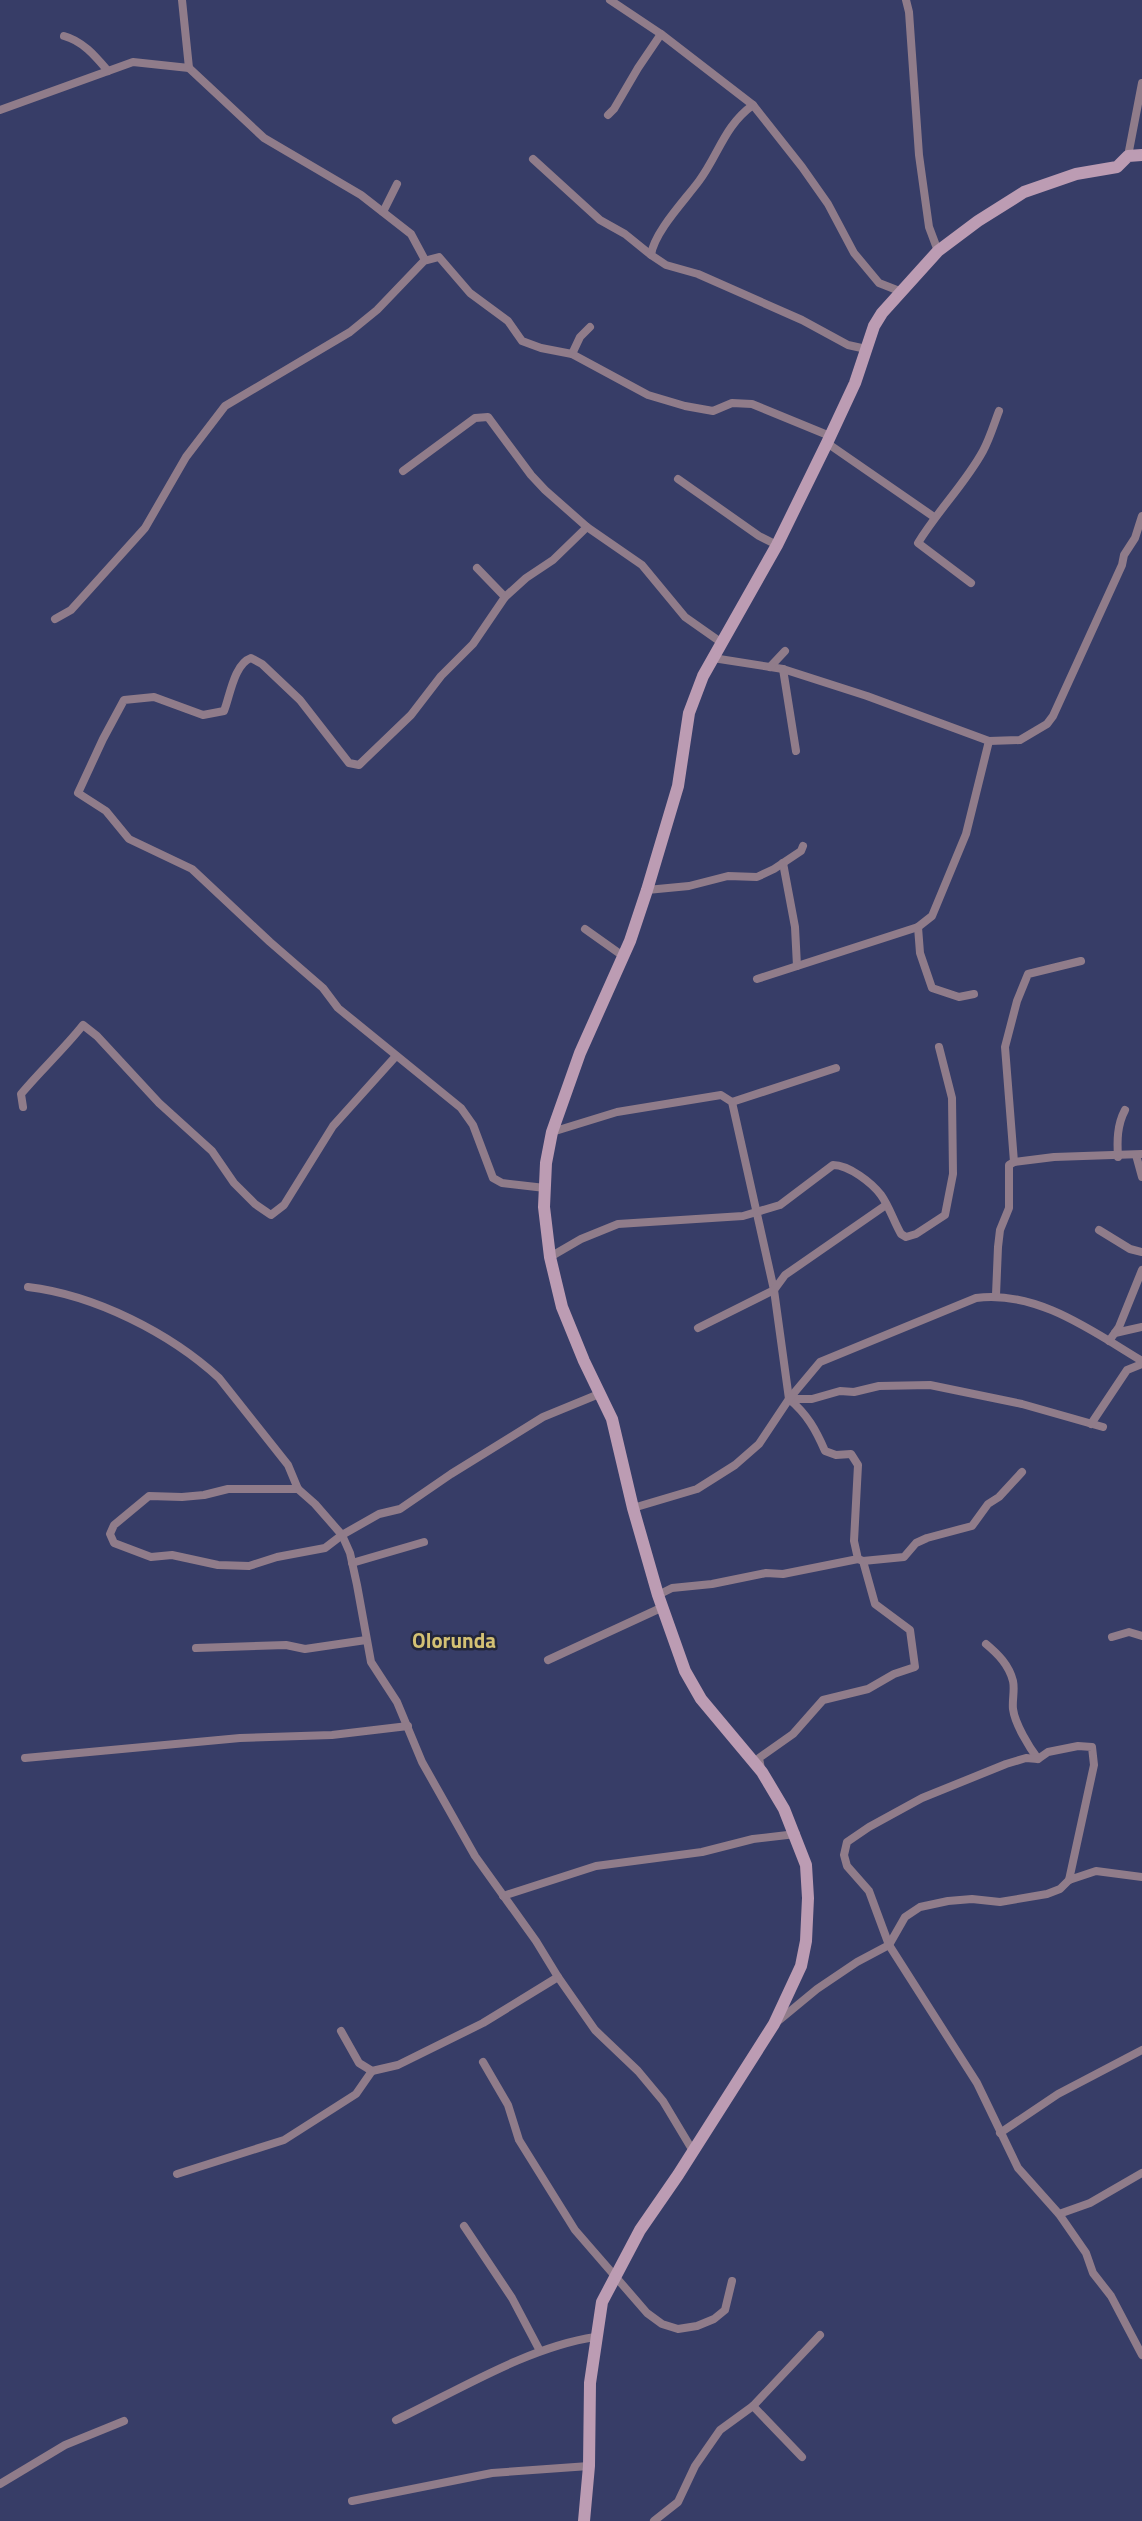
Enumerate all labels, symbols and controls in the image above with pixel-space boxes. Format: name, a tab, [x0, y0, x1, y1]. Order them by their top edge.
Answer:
district label: Olorunda	[412, 1624, 496, 1656]

